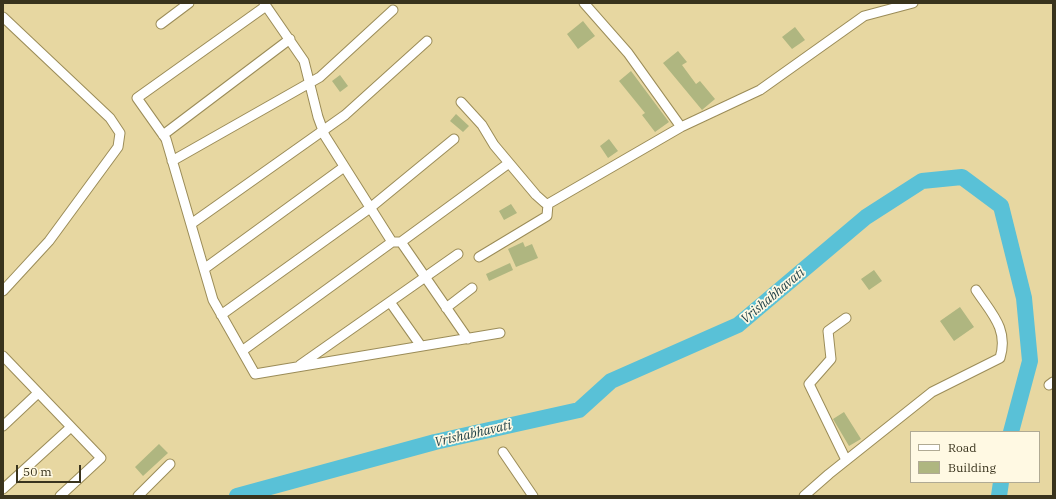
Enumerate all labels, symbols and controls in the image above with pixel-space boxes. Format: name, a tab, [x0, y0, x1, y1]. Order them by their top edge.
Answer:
water label: Vrishabhavati	[738, 265, 808, 327]
water label: Vrishabhavati	[433, 418, 513, 450]
legend	[910, 431, 1040, 483]
text: Road	[948, 440, 977, 455]
scale bar	[18, 457, 83, 483]
text: Building	[948, 460, 996, 475]
text: 50 m	[23, 464, 52, 479]

